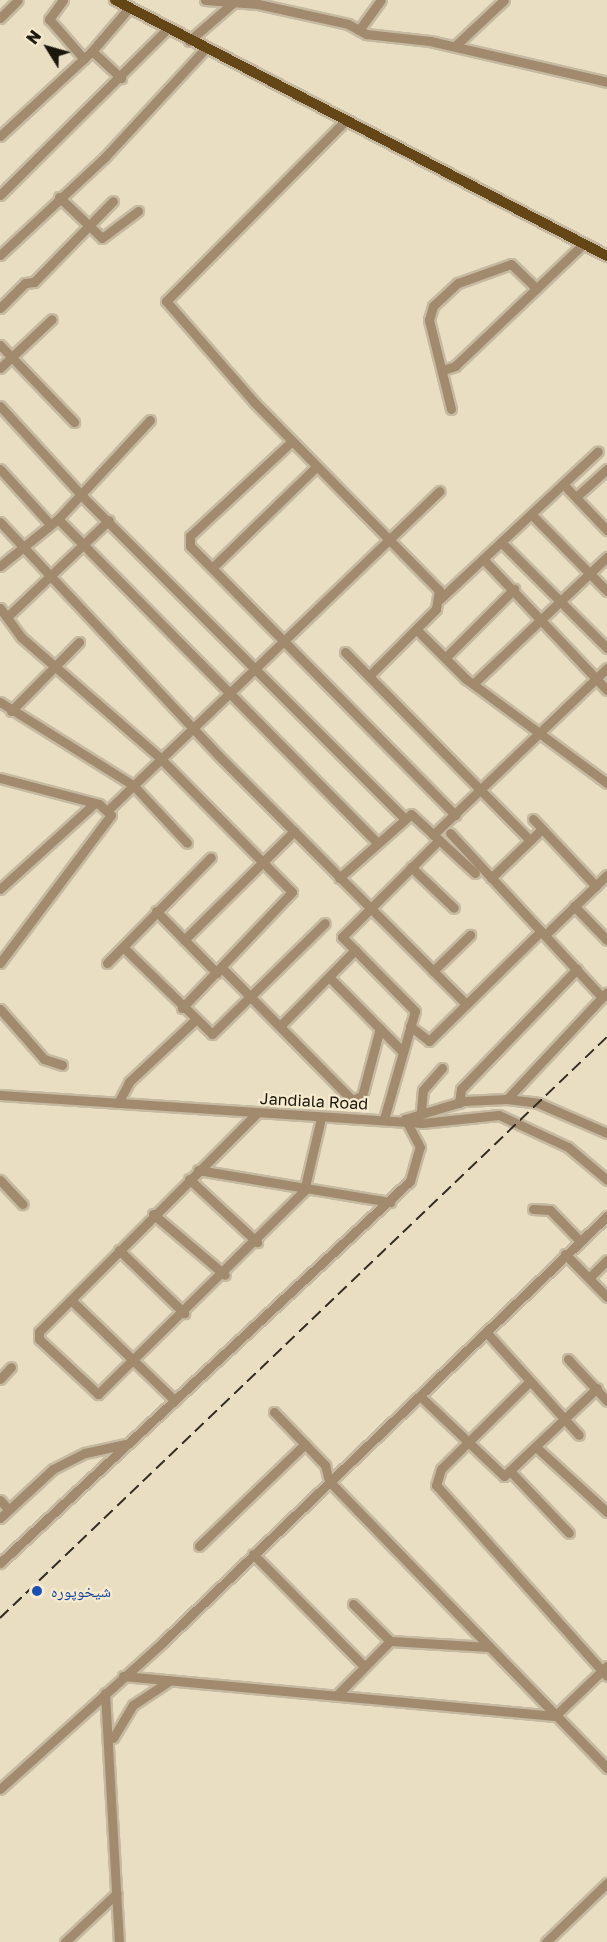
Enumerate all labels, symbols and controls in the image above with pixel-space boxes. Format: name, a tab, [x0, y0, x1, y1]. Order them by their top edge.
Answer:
north arrow	[18, 18, 78, 78]
text: N	[22, 26, 45, 48]
street label: Jandiala Road	[259, 1089, 369, 1113]
place label: شیخوپورہ	[51, 1581, 111, 1601]
marker: شیخوپورہ	[28, 1582, 46, 1600]

